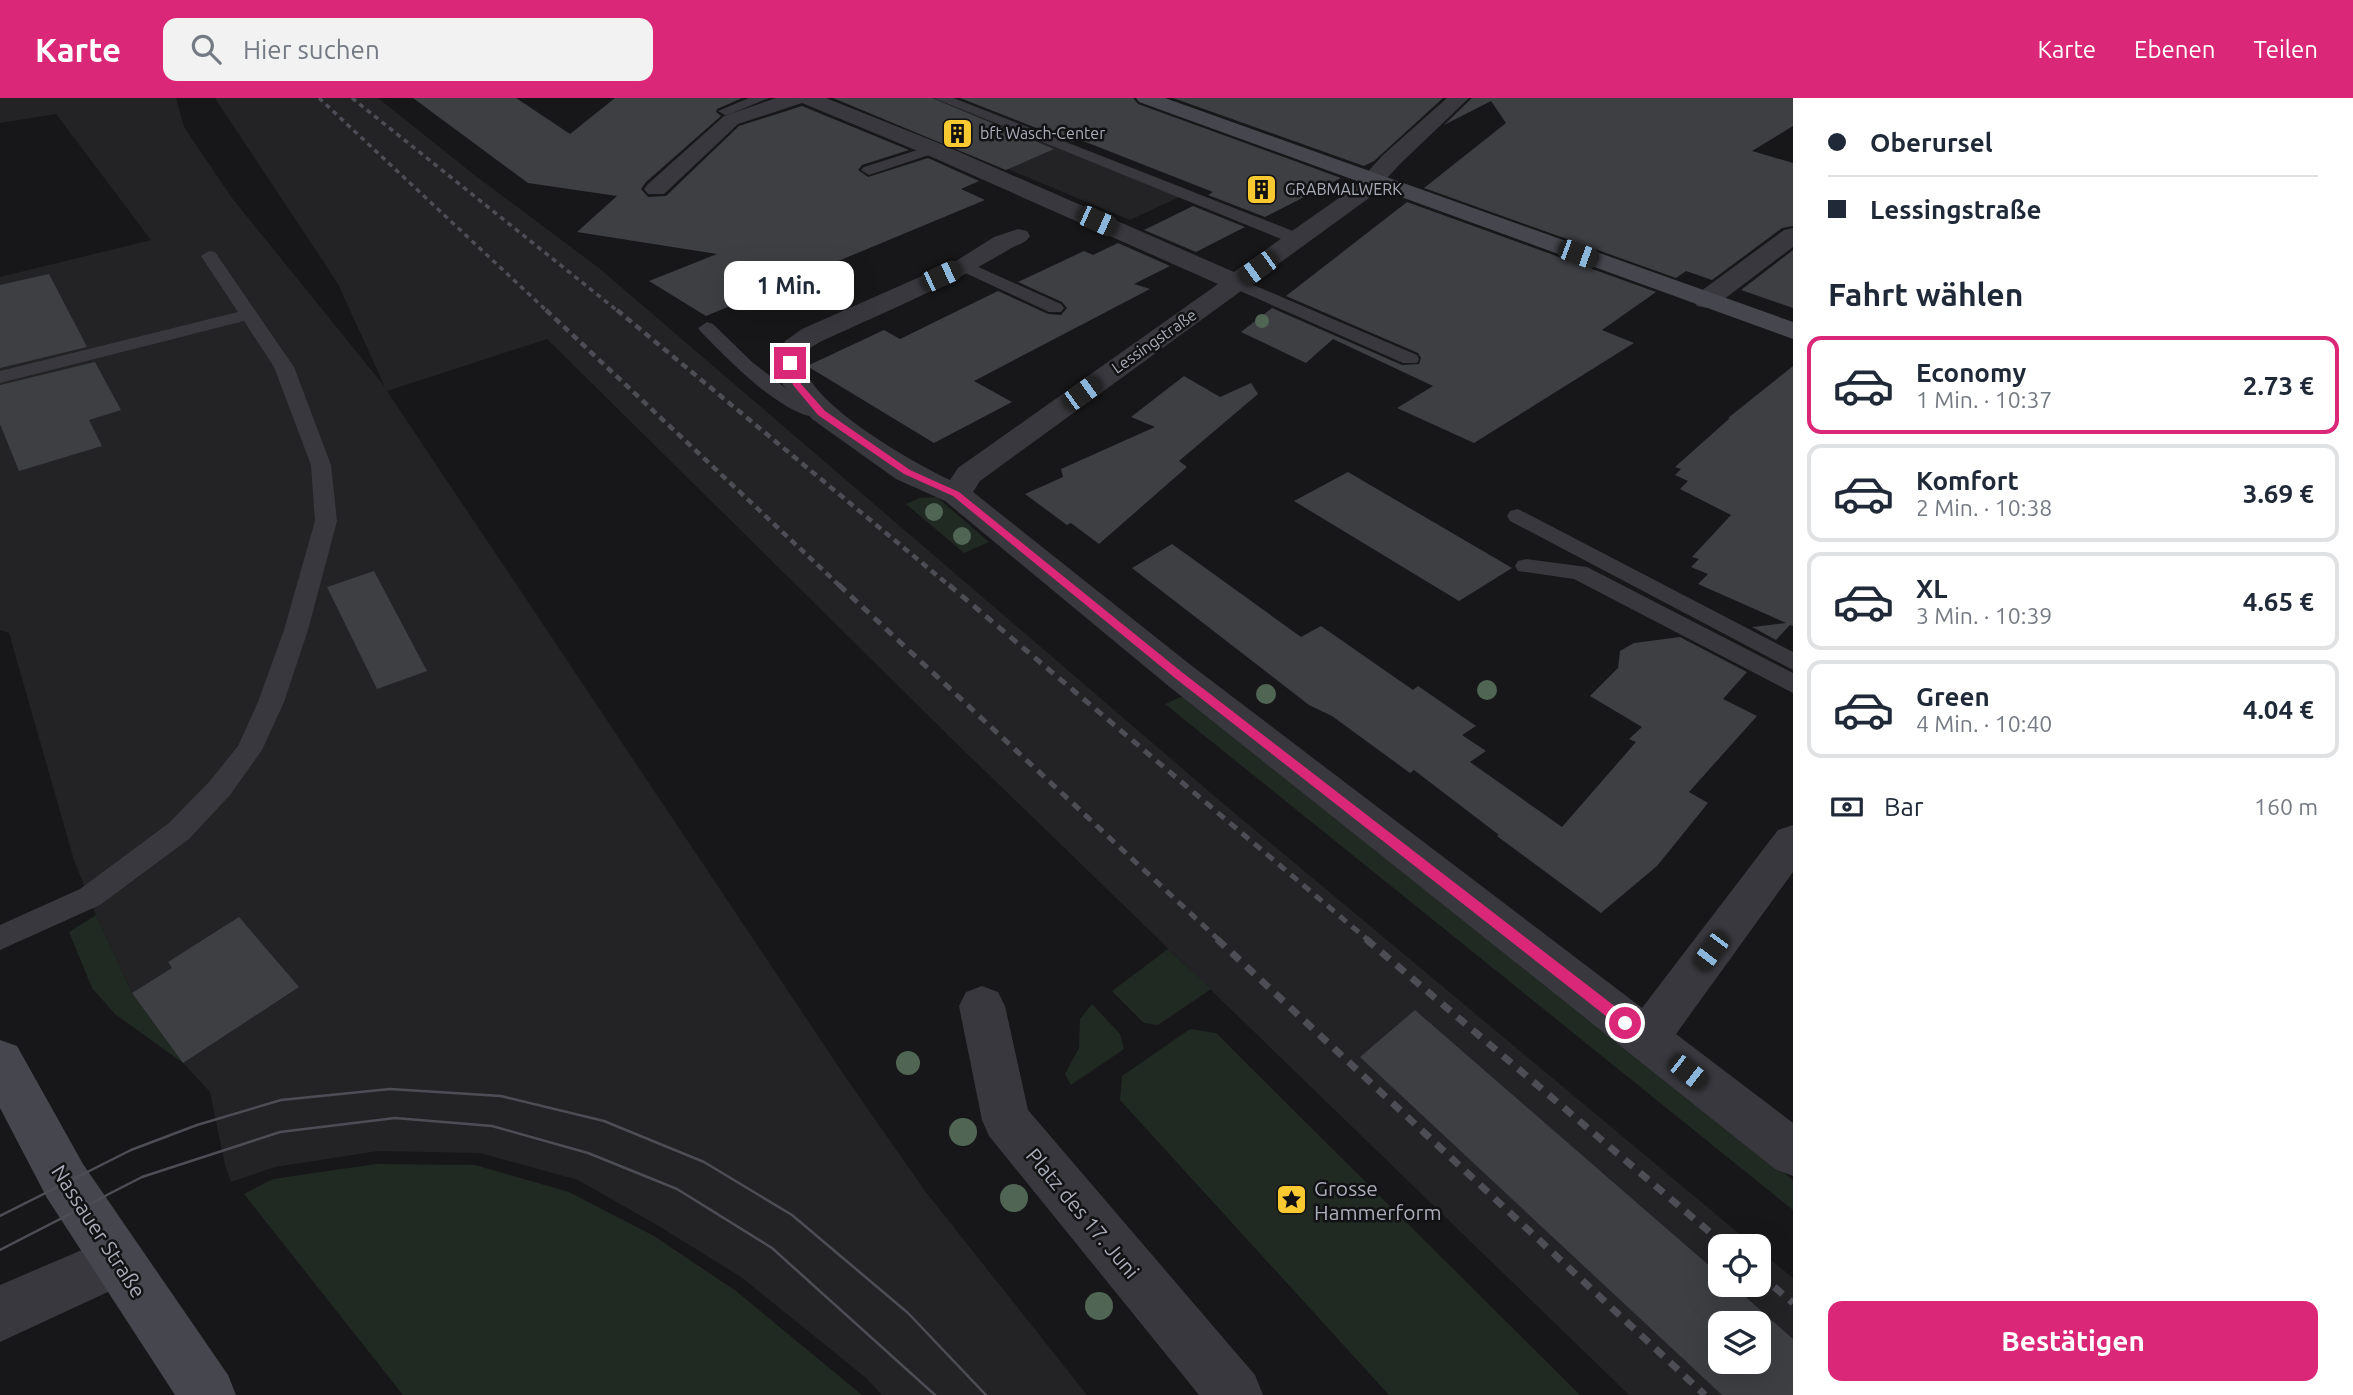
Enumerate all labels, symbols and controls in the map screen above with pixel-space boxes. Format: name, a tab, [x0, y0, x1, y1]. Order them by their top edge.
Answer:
search box	[163, 18, 653, 81]
icon: search	[187, 30, 225, 68]
text: Karte	[35, 31, 121, 68]
text: Hier suchen	[243, 35, 380, 64]
text: Karte	[2037, 36, 2096, 63]
text: Ebenen	[2134, 36, 2215, 63]
text: Teilen	[2253, 36, 2318, 63]
building icon: bft Wasch-Center	[940, 116, 974, 150]
place label: bft Wasch-Center	[980, 124, 1105, 142]
text: Oberursel	[1870, 128, 1993, 157]
building icon: GRABMALWERK	[1245, 172, 1279, 206]
place label: GRABMALWERK	[1285, 180, 1402, 198]
text: Lessingstraße	[1870, 195, 2041, 224]
car	[1074, 203, 1121, 239]
car	[1555, 237, 1602, 271]
car	[1235, 247, 1282, 289]
car	[918, 258, 965, 294]
callout: 1 Min.	[725, 261, 855, 310]
text: 1 Min.	[757, 273, 821, 298]
text: Fahrt wählen	[1828, 276, 2023, 312]
street label: Lessingstraße	[1108, 305, 1200, 377]
route end	[774, 347, 806, 379]
icon: car	[1832, 354, 1895, 417]
text: Economy	[1916, 358, 2026, 387]
text: 2.73 €	[2243, 371, 2314, 400]
car	[1059, 372, 1106, 414]
text: 1 Min. · 10:37	[1916, 387, 2052, 412]
icon: car	[1832, 462, 1895, 525]
text: Komfort	[1916, 466, 2019, 495]
text: 3.69 €	[2243, 479, 2314, 508]
text: 2 Min. · 10:38	[1916, 495, 2052, 520]
icon: car	[1832, 570, 1895, 633]
text: XL	[1916, 574, 1947, 603]
text: 4.65 €	[2243, 587, 2314, 616]
text: 3 Min. · 10:39	[1916, 603, 2052, 628]
icon: car	[1832, 678, 1895, 741]
text: Green	[1916, 682, 1990, 711]
text: 4.04 €	[2243, 695, 2314, 724]
text: 4 Min. · 10:40	[1916, 711, 2052, 736]
icon: cash	[1828, 788, 1866, 826]
text: Bar	[1884, 792, 1924, 821]
text: 160 m	[2254, 794, 2318, 819]
car	[1690, 928, 1733, 974]
route start	[1609, 1007, 1641, 1039]
car	[1665, 1051, 1712, 1093]
street label: Platz des 17. Juni	[1022, 1143, 1144, 1283]
street label: Nassauer Straße	[47, 1160, 151, 1302]
place label: Grosse Hammerform	[1314, 1176, 1442, 1224]
place icon: Grosse Hammerform	[1274, 1183, 1308, 1217]
map controls	[1708, 1234, 1771, 1374]
button: locate	[1708, 1234, 1771, 1297]
button: Bestätigen	[1828, 1301, 2318, 1381]
button: layers	[1708, 1311, 1771, 1374]

